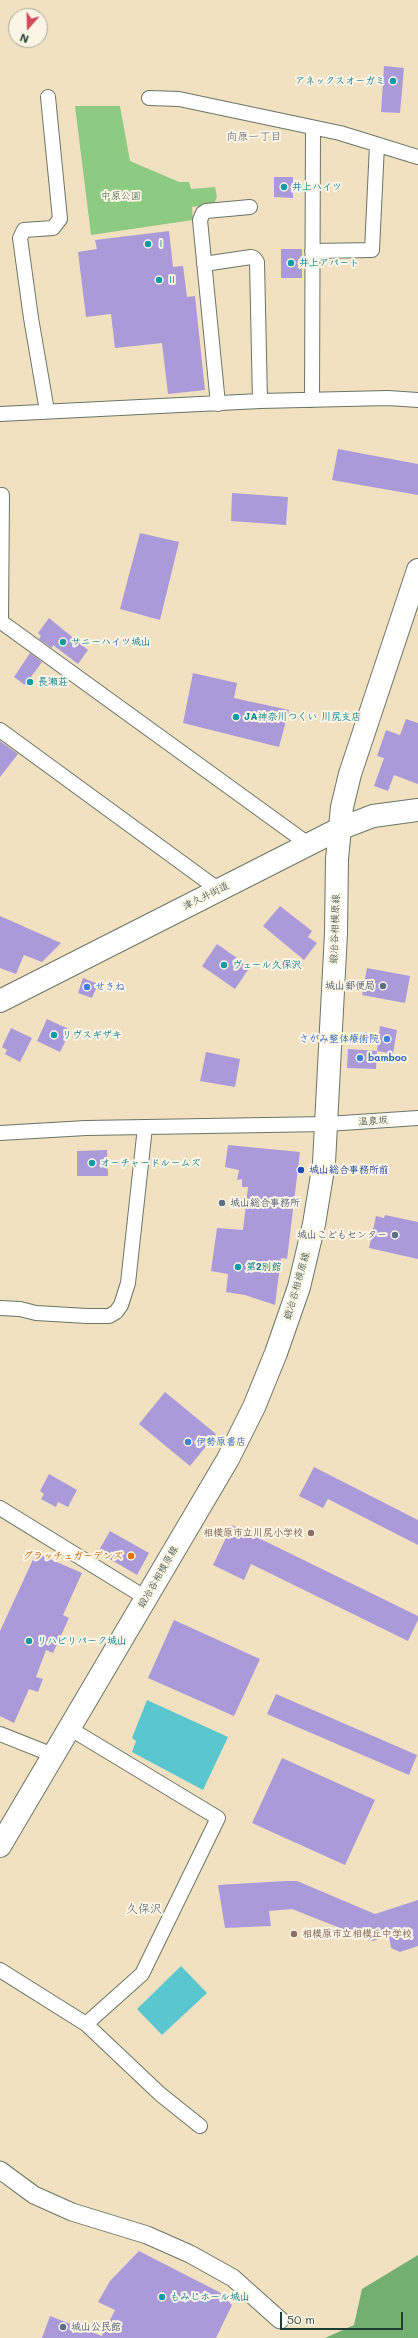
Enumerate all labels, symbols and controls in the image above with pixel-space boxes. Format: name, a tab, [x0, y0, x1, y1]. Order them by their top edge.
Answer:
north arrow	[8, 8, 48, 48]
text: N	[18, 30, 31, 47]
place label: アネックスオーガミ	[295, 75, 385, 87]
marker: アネックスオーガミ	[388, 76, 398, 86]
district label: 向原一丁目	[227, 130, 281, 144]
place label: 井上ハイツ	[292, 181, 342, 193]
marker: 井上ハイツ	[279, 182, 289, 192]
park label: 中原公園	[101, 190, 141, 202]
place label: Ⅰ	[156, 238, 166, 250]
marker: Ⅰ	[143, 239, 153, 249]
place label: 井上アパート	[299, 257, 359, 269]
marker: 井上アパート	[286, 258, 296, 268]
place label: Ⅱ	[167, 274, 177, 286]
marker: Ⅱ	[154, 275, 164, 285]
place label: サニーハイツ城山	[71, 636, 151, 648]
marker: サニーハイツ城山	[58, 637, 68, 647]
place label: 長瀬荘	[38, 676, 68, 688]
marker: 長瀬荘	[25, 677, 35, 687]
place label: JA神奈川つくい 川尻支店	[244, 711, 361, 723]
marker: JA神奈川つくい 川尻支店	[231, 712, 241, 722]
street label: 津久井街道	[181, 879, 231, 913]
street label: 鍛冶谷相模原線	[328, 894, 342, 964]
place label: ヴェール久保沢	[232, 959, 301, 971]
marker: ヴェール久保沢	[219, 960, 229, 970]
place label: 城山郵便局	[325, 980, 375, 992]
place label: せきね	[95, 981, 125, 993]
marker: 城山郵便局	[378, 981, 388, 991]
marker: せきね	[82, 982, 92, 992]
place label: リヴスギザキ	[62, 1029, 122, 1041]
marker: リヴスギザキ	[49, 1030, 59, 1040]
place label: さがみ整体療術院	[299, 1033, 379, 1045]
marker: さがみ整体療術院	[382, 1034, 392, 1044]
place label: bamboo	[368, 1052, 407, 1064]
marker: bamboo	[355, 1053, 365, 1063]
street label: 温泉坂	[358, 1114, 388, 1128]
place label: オーチャードルームズ	[100, 1157, 200, 1169]
marker: オーチャードルームズ	[87, 1158, 97, 1168]
place label: 城山総合事務所前	[309, 1164, 389, 1176]
marker: 城山総合事務所前	[296, 1165, 306, 1175]
place label: 城山総合事務所	[230, 1197, 300, 1209]
marker: 城山総合事務所	[217, 1198, 227, 1208]
place label: 城山こどもセンター	[297, 1229, 387, 1241]
marker: 城山こどもセンター	[390, 1230, 400, 1240]
street label: 鍛冶谷相模原線	[282, 1251, 312, 1321]
place label: 第2別館	[246, 1261, 282, 1273]
marker: 第2別館	[233, 1262, 243, 1272]
place label: 伊勢原書店	[196, 1436, 246, 1448]
marker: 伊勢原書店	[183, 1437, 193, 1447]
place label: 相模原市立川尻小学校	[203, 1527, 303, 1539]
marker: 相模原市立川尻小学校	[306, 1528, 316, 1538]
street label: 鍛冶谷相模原線	[135, 1544, 181, 1610]
place label: グラッチェガーデンズ	[23, 1550, 123, 1562]
marker: グラッチェガーデンズ	[126, 1551, 136, 1561]
place label: リハビリパーク城山	[37, 1635, 127, 1647]
marker: リハビリパーク城山	[24, 1636, 34, 1646]
district label: 久保沢	[126, 1902, 162, 1916]
place label: 相模原市立相模丘中学校	[302, 1928, 412, 1940]
marker: 相模原市立相模丘中学校	[289, 1929, 299, 1939]
place label: もみじホール城山	[170, 2291, 250, 2303]
marker: もみじホール城山	[157, 2292, 167, 2302]
scale bar	[282, 2304, 405, 2330]
text: 50 m	[287, 2311, 315, 2327]
place label: 城山公民館	[71, 2321, 121, 2333]
marker: 城山公民館	[58, 2322, 68, 2332]

